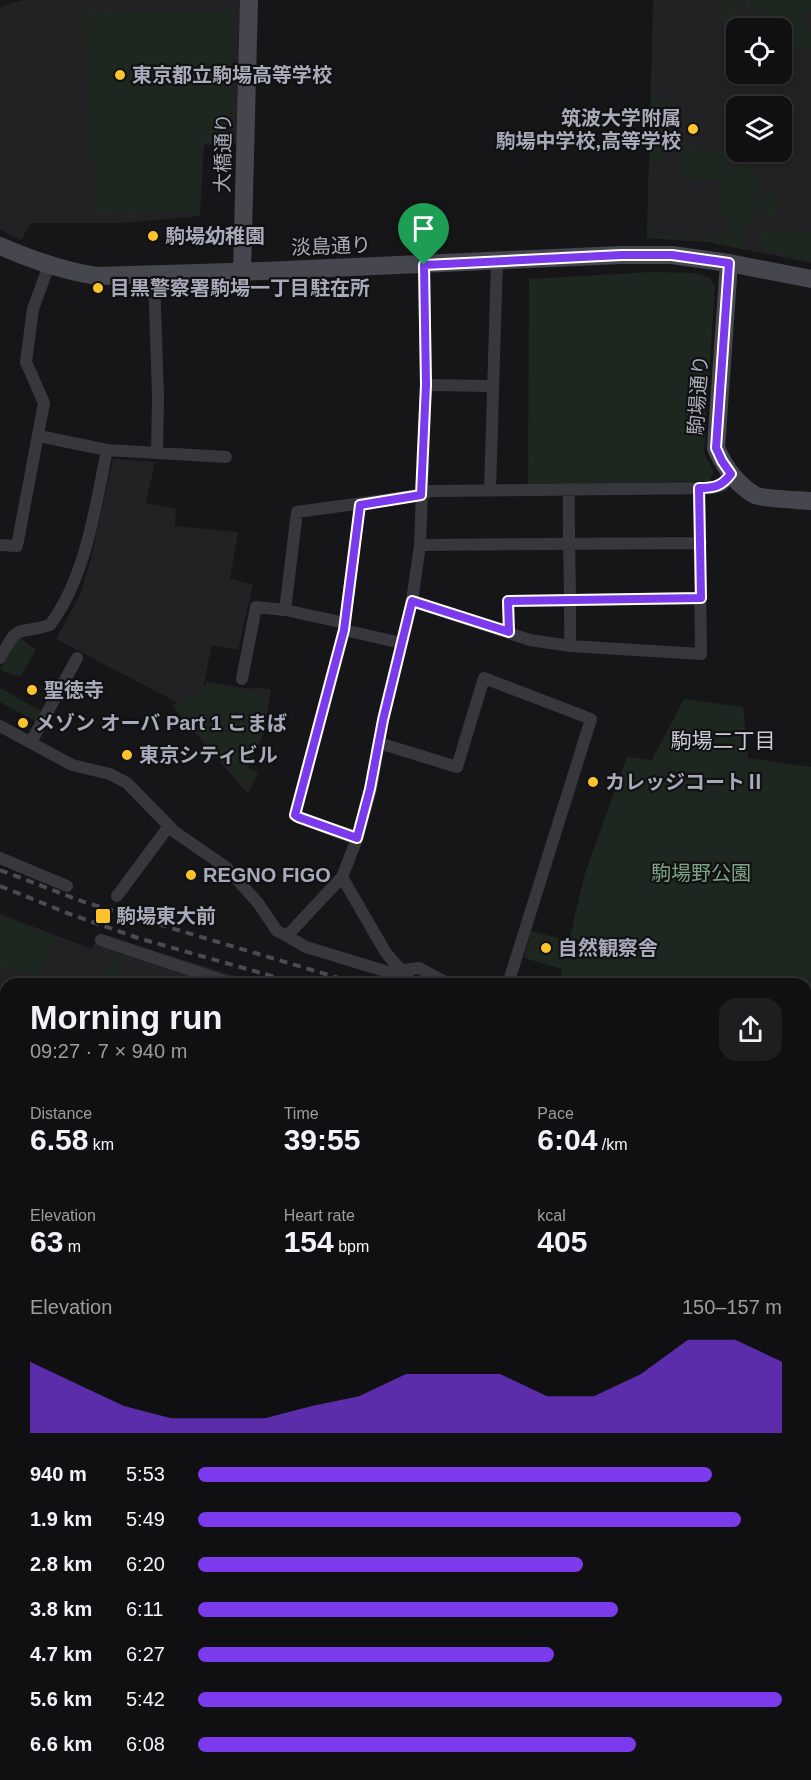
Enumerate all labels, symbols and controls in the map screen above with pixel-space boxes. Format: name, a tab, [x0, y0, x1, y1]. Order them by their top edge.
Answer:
map controls	[726, 18, 792, 162]
button: locate	[726, 18, 792, 84]
place label: 東京都立駒場高等学校	[132, 64, 332, 86]
marker: 東京都立駒場高等学校	[113, 68, 127, 82]
button: layers	[726, 96, 792, 162]
place label: 筑波大学附属 駒場中学校,高等学校	[495, 107, 681, 152]
street label: 大橋通り	[211, 113, 235, 193]
marker: 筑波大学附属 駒場中学校,高等学校	[686, 122, 700, 136]
pin	[398, 203, 449, 265]
icon: arrive	[407, 212, 440, 245]
place label: 駒場幼稚園	[165, 225, 265, 247]
marker: 駒場幼稚園	[146, 229, 160, 243]
street label: 淡島通り	[291, 234, 371, 258]
place label: 目黒警察署駒場一丁目駐在所	[110, 277, 370, 299]
marker: 目黒警察署駒場一丁目駐在所	[91, 281, 105, 295]
street label: 駒場通り	[684, 354, 712, 436]
place label: 聖徳寺	[44, 679, 104, 701]
marker: 聖徳寺	[25, 683, 39, 697]
place label: メゾン オーバ Part 1 こまば	[35, 712, 287, 734]
marker: メゾン オーバ Part 1 こまば	[16, 716, 30, 730]
district label: 駒場二丁目	[671, 729, 776, 752]
place label: 東京シティビル	[139, 744, 278, 766]
marker: 東京シティビル	[120, 748, 134, 762]
place label: カレッジコートⅡ	[605, 771, 765, 793]
marker: カレッジコートⅡ	[586, 775, 600, 789]
park label: 駒場野公園	[651, 862, 751, 884]
place label: REGNO FIGO	[203, 864, 331, 886]
marker: REGNO FIGO	[184, 868, 198, 882]
place label: 駒場東大前	[116, 905, 216, 927]
marker: 駒場東大前	[94, 907, 112, 925]
place label: 自然観察舎	[558, 937, 658, 959]
marker: 自然観察舎	[539, 941, 553, 955]
button: share	[719, 998, 782, 1061]
text: Morning run	[30, 999, 222, 1036]
text: 09:27 · 7 × 940 m	[30, 1040, 187, 1062]
text: Distance	[30, 1105, 92, 1122]
text: Time	[284, 1105, 319, 1122]
text: Pace	[537, 1105, 574, 1122]
text: 6.58	[30, 1123, 88, 1156]
text: 39:55	[284, 1123, 360, 1156]
text: 6:04	[537, 1123, 597, 1156]
text: km	[88, 1136, 114, 1153]
text: /km	[597, 1136, 628, 1153]
text: Elevation	[30, 1207, 96, 1224]
text: Heart rate	[284, 1207, 355, 1224]
text: kcal	[537, 1207, 566, 1224]
text: 63	[30, 1225, 63, 1258]
text: 154	[284, 1225, 334, 1258]
text: 405	[537, 1225, 587, 1258]
text: m	[63, 1238, 81, 1255]
text: bpm	[334, 1238, 369, 1255]
text: Elevation	[30, 1296, 112, 1318]
text: 150–157 m	[682, 1296, 782, 1318]
text: 940 m	[30, 1463, 87, 1485]
text: 5:53	[126, 1463, 165, 1485]
text: 1.9 km	[30, 1508, 92, 1530]
text: 5:49	[126, 1508, 165, 1530]
text: 2.8 km	[30, 1553, 92, 1575]
text: 6:20	[126, 1553, 165, 1575]
text: 3.8 km	[30, 1598, 92, 1620]
text: 6:11	[126, 1598, 163, 1620]
text: 4.7 km	[30, 1643, 92, 1665]
text: 6:27	[126, 1643, 165, 1665]
text: 5.6 km	[30, 1688, 92, 1710]
text: 5:42	[126, 1688, 165, 1710]
text: 6.6 km	[30, 1733, 92, 1755]
text: 6:08	[126, 1733, 165, 1755]

